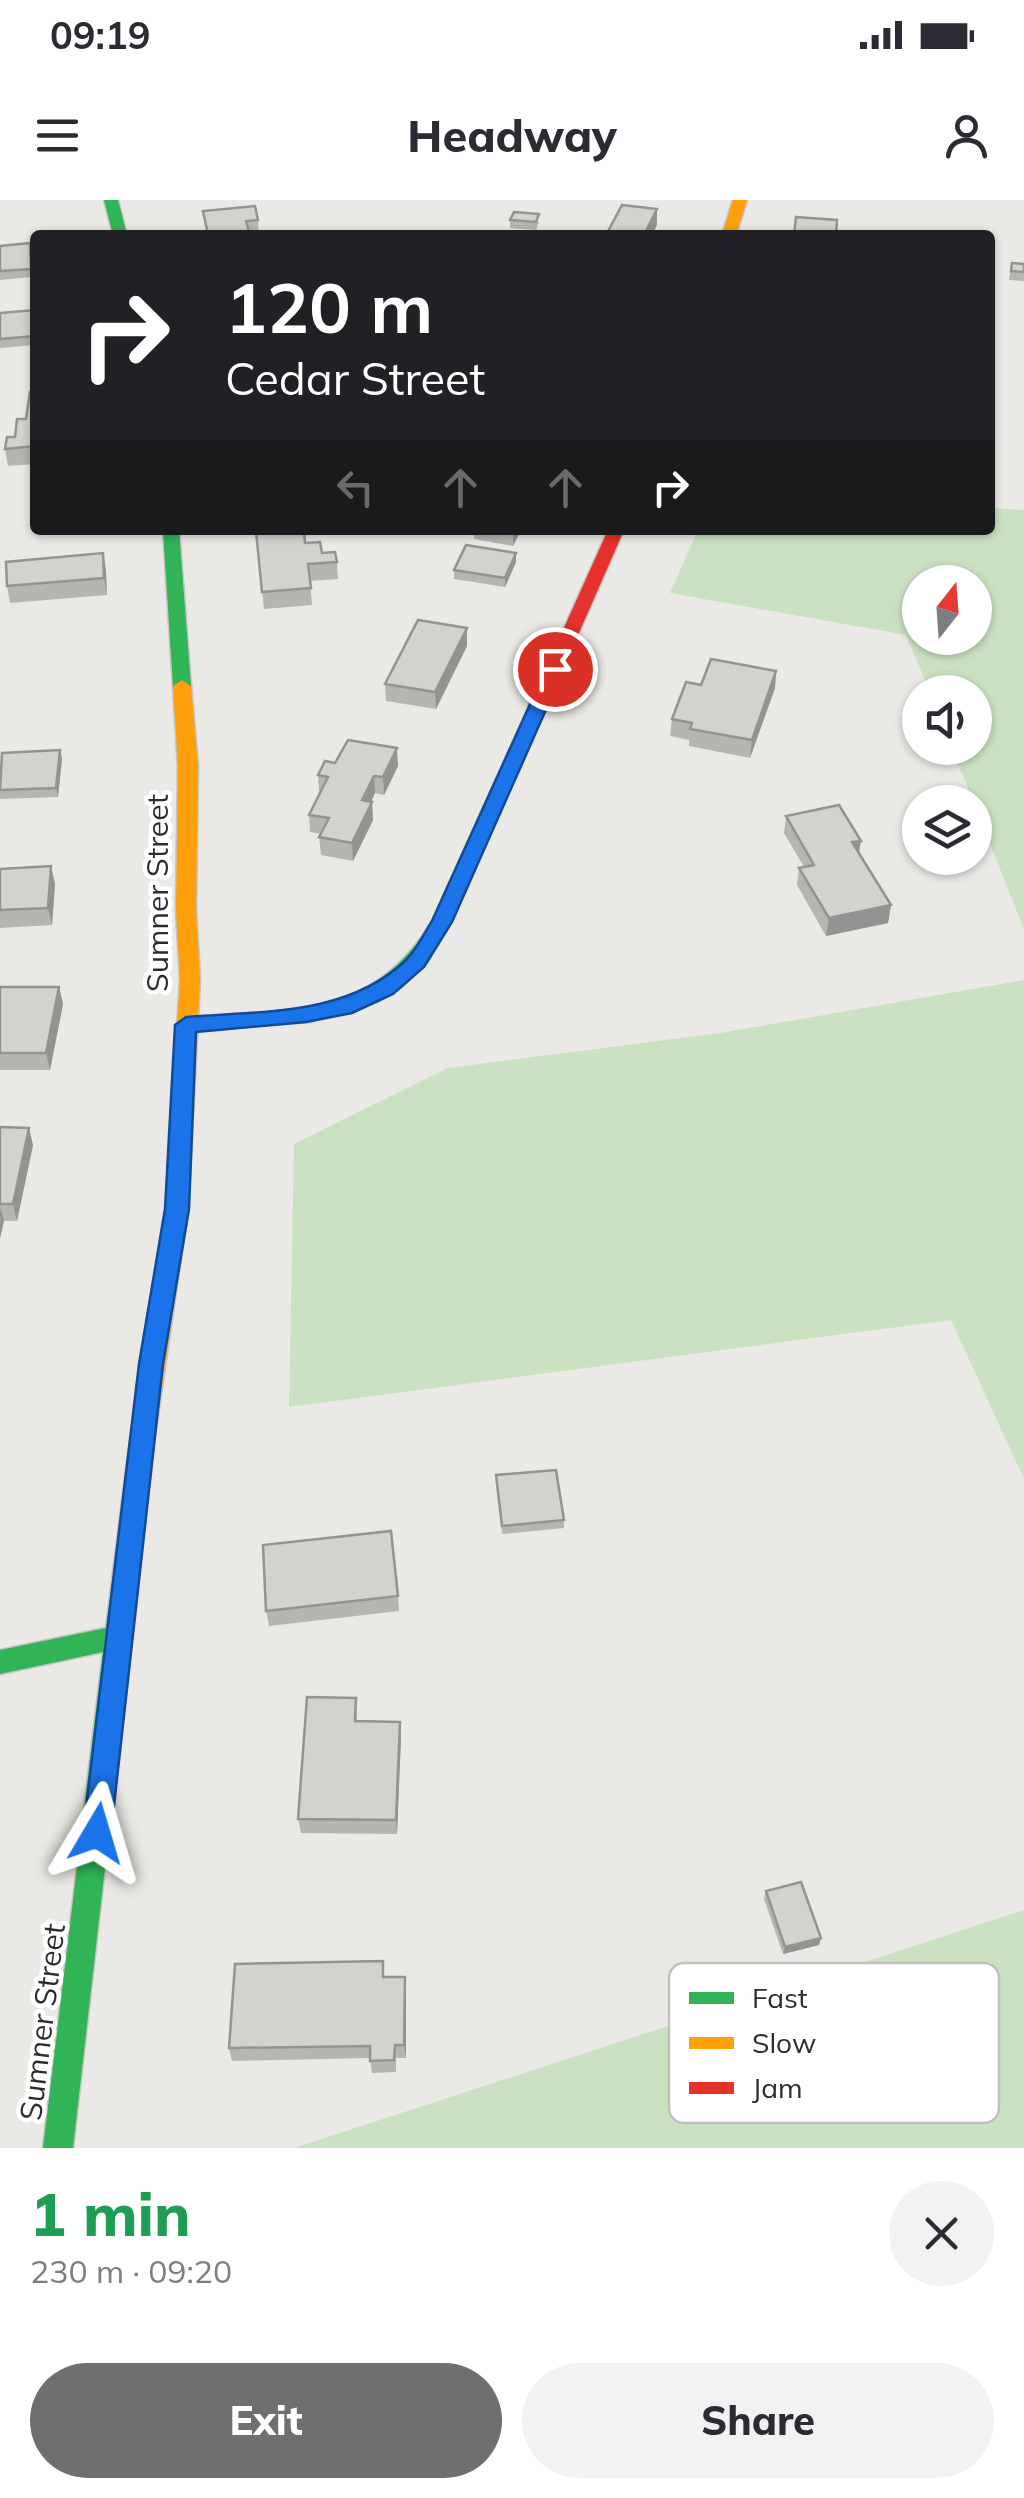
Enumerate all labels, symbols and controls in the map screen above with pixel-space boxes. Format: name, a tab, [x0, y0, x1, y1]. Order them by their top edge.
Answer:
text: 09:19	[50, 11, 151, 59]
text: Headway	[407, 107, 617, 163]
icon: menu	[30, 108, 85, 163]
icon: person	[939, 108, 994, 163]
text: 120 m	[225, 263, 433, 351]
icon: right	[60, 270, 190, 400]
text: Cedar Street	[225, 350, 485, 406]
icon: left	[328, 460, 383, 515]
icon: ahead	[433, 460, 488, 515]
icon: ahead	[538, 460, 593, 515]
icon: right	[643, 460, 698, 515]
north arrow	[902, 565, 992, 655]
map controls	[902, 565, 992, 875]
pin	[513, 627, 598, 712]
icon: arrive	[528, 642, 583, 697]
button: sound	[902, 675, 992, 765]
button: layers	[902, 785, 992, 875]
street label: Sumner Street	[138, 794, 176, 992]
position arrow	[45, 1781, 149, 1885]
street label: Sumner Street	[11, 1921, 73, 2122]
legend	[669, 1963, 999, 2123]
text: Fast	[752, 1980, 808, 2015]
text: Slow	[752, 2025, 816, 2060]
text: Jam	[752, 2070, 803, 2105]
text: 1 min	[30, 2176, 191, 2251]
button: close	[889, 2181, 994, 2286]
text: 230 m · 09:20	[30, 2251, 232, 2291]
button: Exit	[30, 2363, 502, 2478]
button: Share	[522, 2363, 994, 2478]

